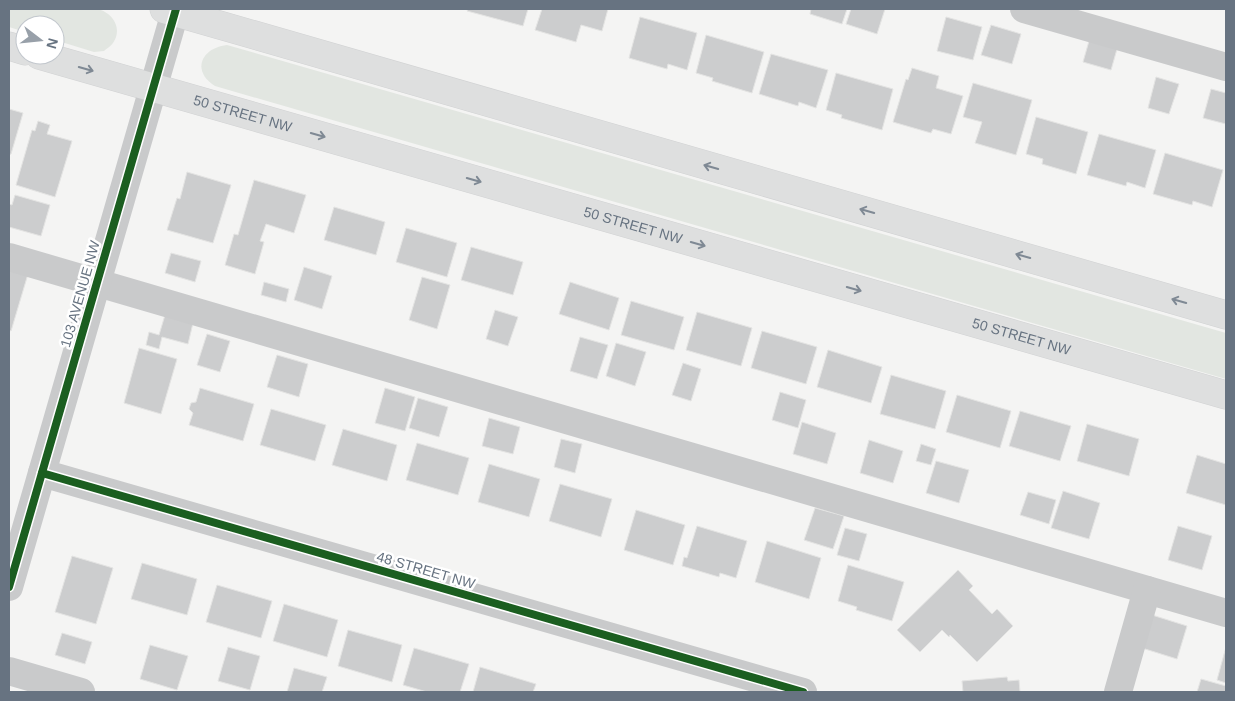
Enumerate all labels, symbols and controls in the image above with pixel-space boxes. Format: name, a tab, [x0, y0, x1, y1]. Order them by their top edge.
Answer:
north arrow	[15, 15, 65, 65]
text: N	[43, 37, 62, 51]
one-way arrow	[78, 64, 94, 74]
street label: 50 STREET NW	[192, 92, 295, 135]
one-way arrow	[310, 131, 326, 141]
one-way arrow	[703, 161, 719, 171]
one-way arrow	[466, 176, 482, 186]
street label: 50 STREET NW	[582, 203, 685, 247]
one-way arrow	[859, 206, 875, 216]
street label: 103 AVENUE NW	[57, 238, 103, 349]
one-way arrow	[689, 240, 705, 250]
one-way arrow	[1016, 251, 1032, 261]
one-way arrow	[845, 284, 861, 294]
one-way arrow	[1172, 296, 1188, 306]
street label: 50 STREET NW	[970, 315, 1073, 358]
street label: 48 STREET NW	[375, 548, 478, 592]

